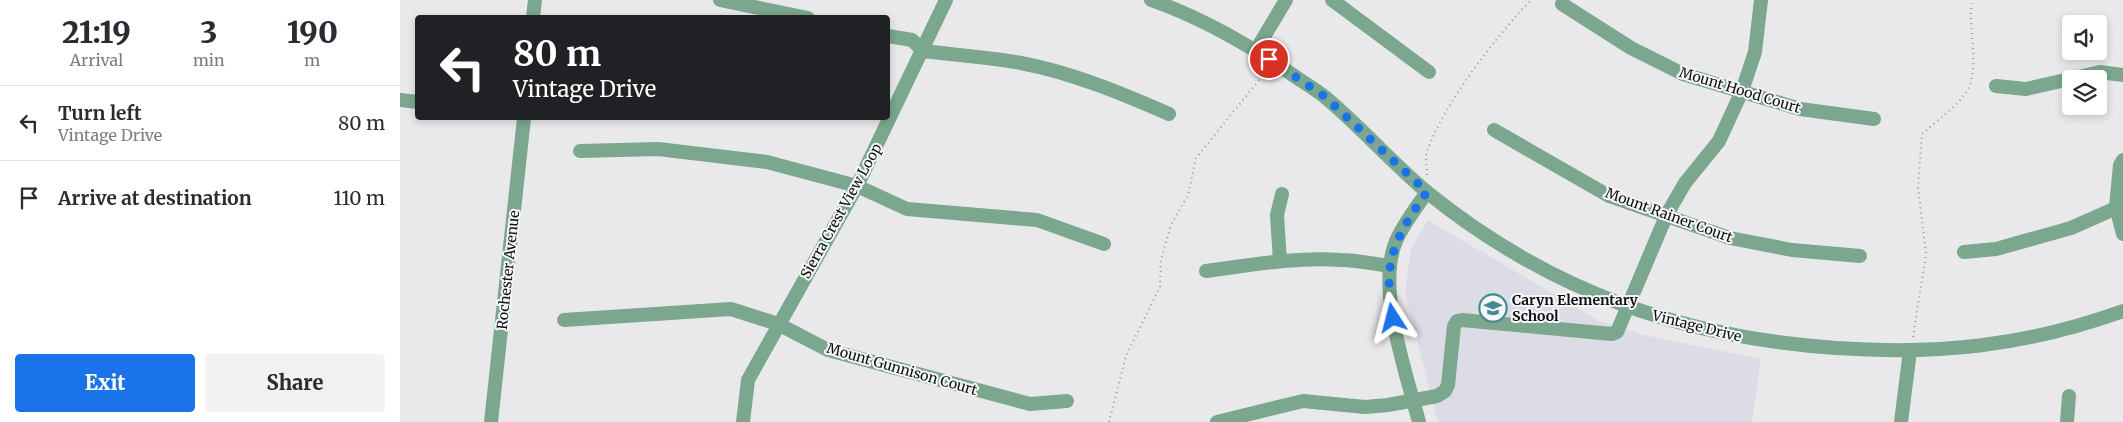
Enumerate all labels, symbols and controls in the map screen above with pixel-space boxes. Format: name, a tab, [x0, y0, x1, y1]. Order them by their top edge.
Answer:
text: 21:19	[62, 13, 131, 51]
text: 3	[200, 13, 217, 51]
text: 190	[287, 13, 338, 51]
map controls	[2062, 15, 2107, 115]
button: sound	[2062, 15, 2107, 60]
text: 80 m	[513, 32, 601, 76]
icon: left	[430, 35, 495, 100]
pin	[1248, 38, 1290, 80]
icon: arrive	[1255, 45, 1283, 73]
text: Arrival	[70, 50, 123, 70]
text: min	[193, 50, 225, 70]
text: m	[304, 50, 320, 70]
street label: Mount Hood Court	[1677, 63, 1803, 117]
button: layers	[2062, 70, 2107, 115]
text: Vintage Drive	[513, 75, 656, 103]
text: Turn left	[58, 101, 142, 125]
icon: left	[15, 109, 43, 137]
text: 80 m	[338, 111, 385, 135]
text: Vintage Drive	[58, 125, 162, 145]
street label: Sierra Crest View Loop	[796, 140, 886, 282]
icon: arrive	[15, 184, 43, 212]
street label: Mount Rainer Court	[1603, 184, 1736, 247]
text: Arrive at destination	[58, 186, 252, 210]
text: 110 m	[334, 186, 385, 210]
street label: Rochester Avenue	[493, 209, 523, 331]
position arrow	[1366, 291, 1418, 343]
place label: Caryn Elementary School	[1512, 291, 1639, 325]
school or university icon: Caryn Elementary School	[1478, 293, 1508, 323]
street label: Vintage Drive	[1650, 306, 1743, 346]
street label: Mount Gunnison Court	[825, 339, 980, 399]
button: Exit	[15, 354, 195, 412]
button: Share	[205, 354, 385, 412]

